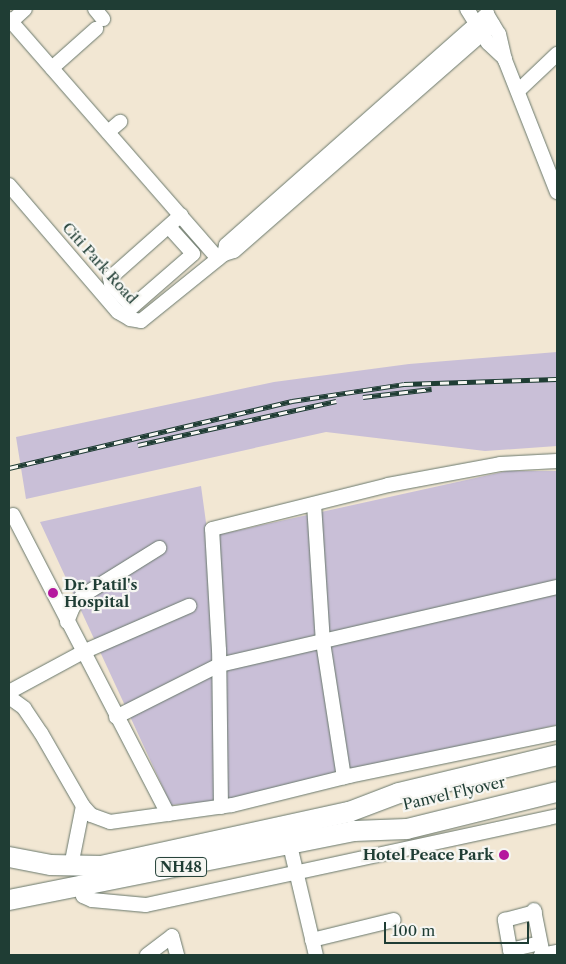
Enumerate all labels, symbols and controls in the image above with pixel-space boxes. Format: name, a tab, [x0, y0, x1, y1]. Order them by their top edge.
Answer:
street label: Citi Park Road	[59, 218, 141, 308]
place label: Dr. Patil's Hospital	[64, 575, 137, 610]
marker: Dr. Patil's Hospital	[46, 586, 60, 600]
street label: Panvel Flyover	[401, 772, 507, 814]
place label: Hotel Peace Park	[363, 846, 494, 864]
marker: Hotel Peace Park	[498, 849, 510, 861]
road number: NH48	[155, 856, 207, 879]
scale bar	[386, 912, 531, 944]
text: 100 m	[392, 921, 435, 940]

